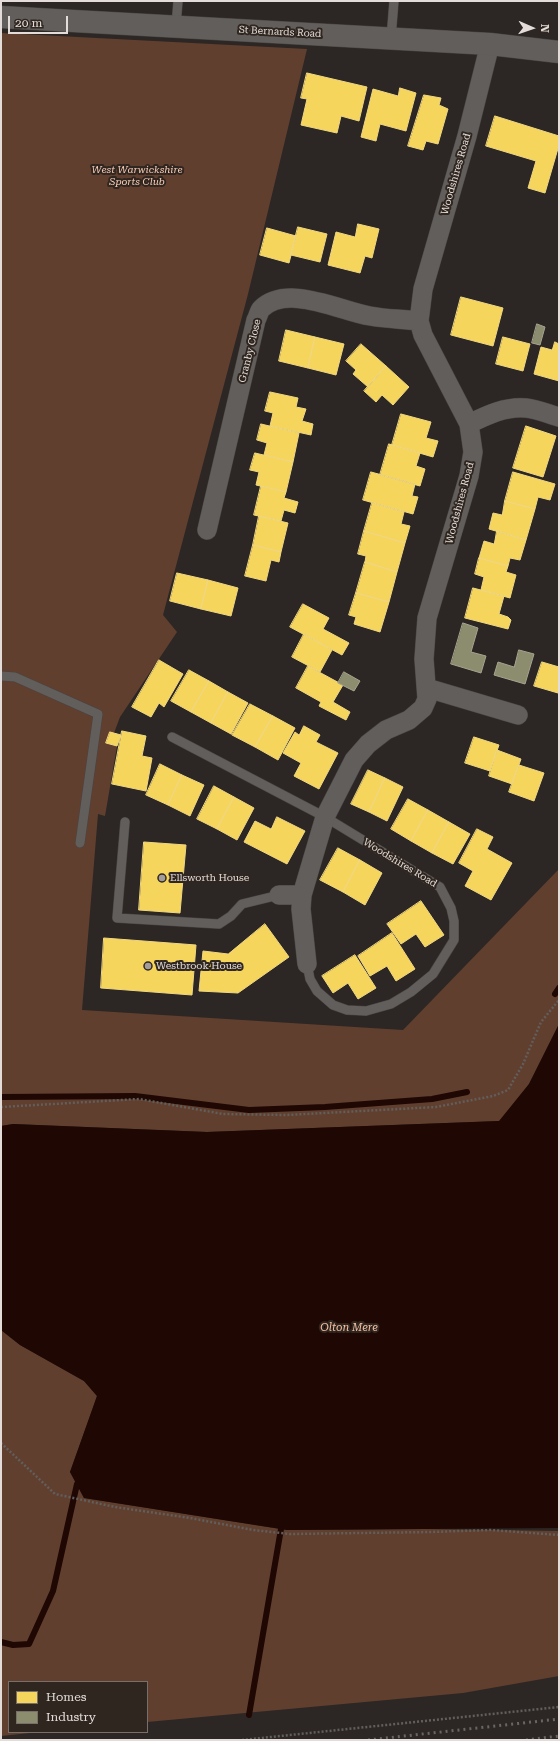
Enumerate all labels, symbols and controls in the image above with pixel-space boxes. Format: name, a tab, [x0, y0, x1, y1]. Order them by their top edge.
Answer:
scale bar	[10, 8, 70, 34]
north arrow	[512, 8, 552, 48]
text: 20 m	[15, 16, 42, 30]
street label: St Bernards Road	[238, 24, 322, 40]
text: N	[538, 24, 551, 33]
street label: Woodshires Road	[439, 132, 473, 216]
park label: West Warwickshire Sports Club	[91, 164, 183, 188]
street label: Granby Close	[236, 318, 264, 384]
street label: Woodshires Road	[443, 461, 477, 545]
street label: Woodshires Road	[361, 836, 439, 890]
place label: Ellsworth House	[170, 872, 249, 884]
marker: Ellsworth House	[157, 873, 167, 883]
place label: Westbrook House	[156, 960, 242, 972]
marker: Westbrook House	[143, 961, 153, 971]
water label: Olton Mere	[320, 1321, 378, 1335]
legend	[8, 1681, 148, 1733]
text: Homes	[46, 1690, 86, 1704]
text: Industry	[46, 1710, 96, 1724]

